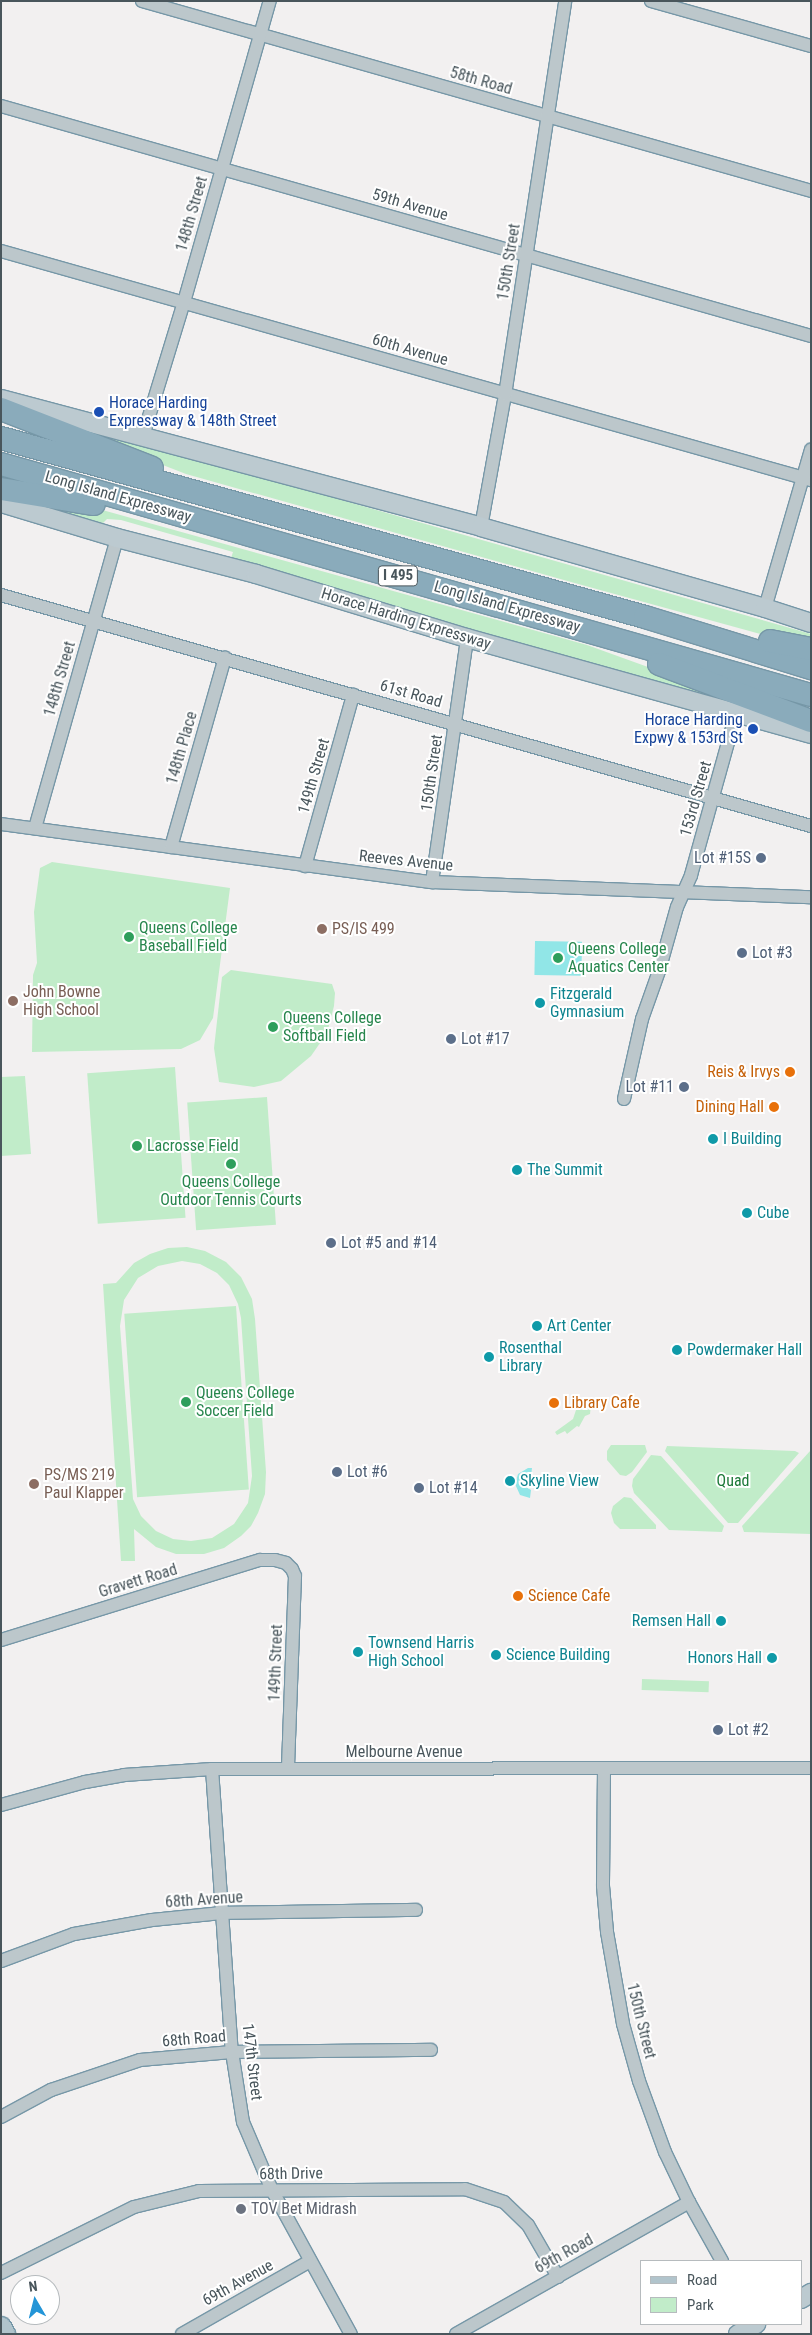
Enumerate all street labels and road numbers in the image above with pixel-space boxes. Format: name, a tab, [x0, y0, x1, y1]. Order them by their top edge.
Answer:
street label: 58th Road	[448, 63, 514, 99]
street label: 148th Street	[172, 174, 212, 254]
street label: 59th Avenue	[370, 185, 450, 225]
street label: 150th Street	[493, 222, 525, 302]
street label: 60th Avenue	[370, 330, 450, 370]
street label: Long Island Expressway	[43, 467, 193, 527]
road number: I 495	[377, 564, 419, 588]
street label: Long Island Expressway	[432, 577, 582, 637]
street label: Horace Harding Expressway	[319, 584, 493, 654]
street label: 148th Street	[40, 639, 80, 719]
street label: 61st Road	[378, 676, 444, 712]
street label: 148th Place	[162, 709, 202, 787]
street label: 150th Street	[417, 733, 447, 813]
street label: 149th Street	[294, 736, 334, 816]
street label: 153rd Street	[676, 759, 716, 839]
street label: Reeves Avenue	[358, 847, 454, 875]
street label: Gravett Road	[96, 1560, 180, 1602]
street label: 149th Street	[265, 1624, 287, 1702]
street label: Melbourne Avenue	[346, 1742, 462, 1762]
street label: 68th Avenue	[164, 1888, 244, 1912]
street label: 150th Street	[622, 1981, 660, 2061]
street label: 147th Street	[238, 2022, 266, 2102]
street label: 68th Road	[161, 2027, 227, 2051]
street label: 68th Drive	[259, 2164, 323, 2184]
street label: 69th Road	[531, 2230, 597, 2278]
street label: 69th Avenue	[199, 2256, 277, 2310]

